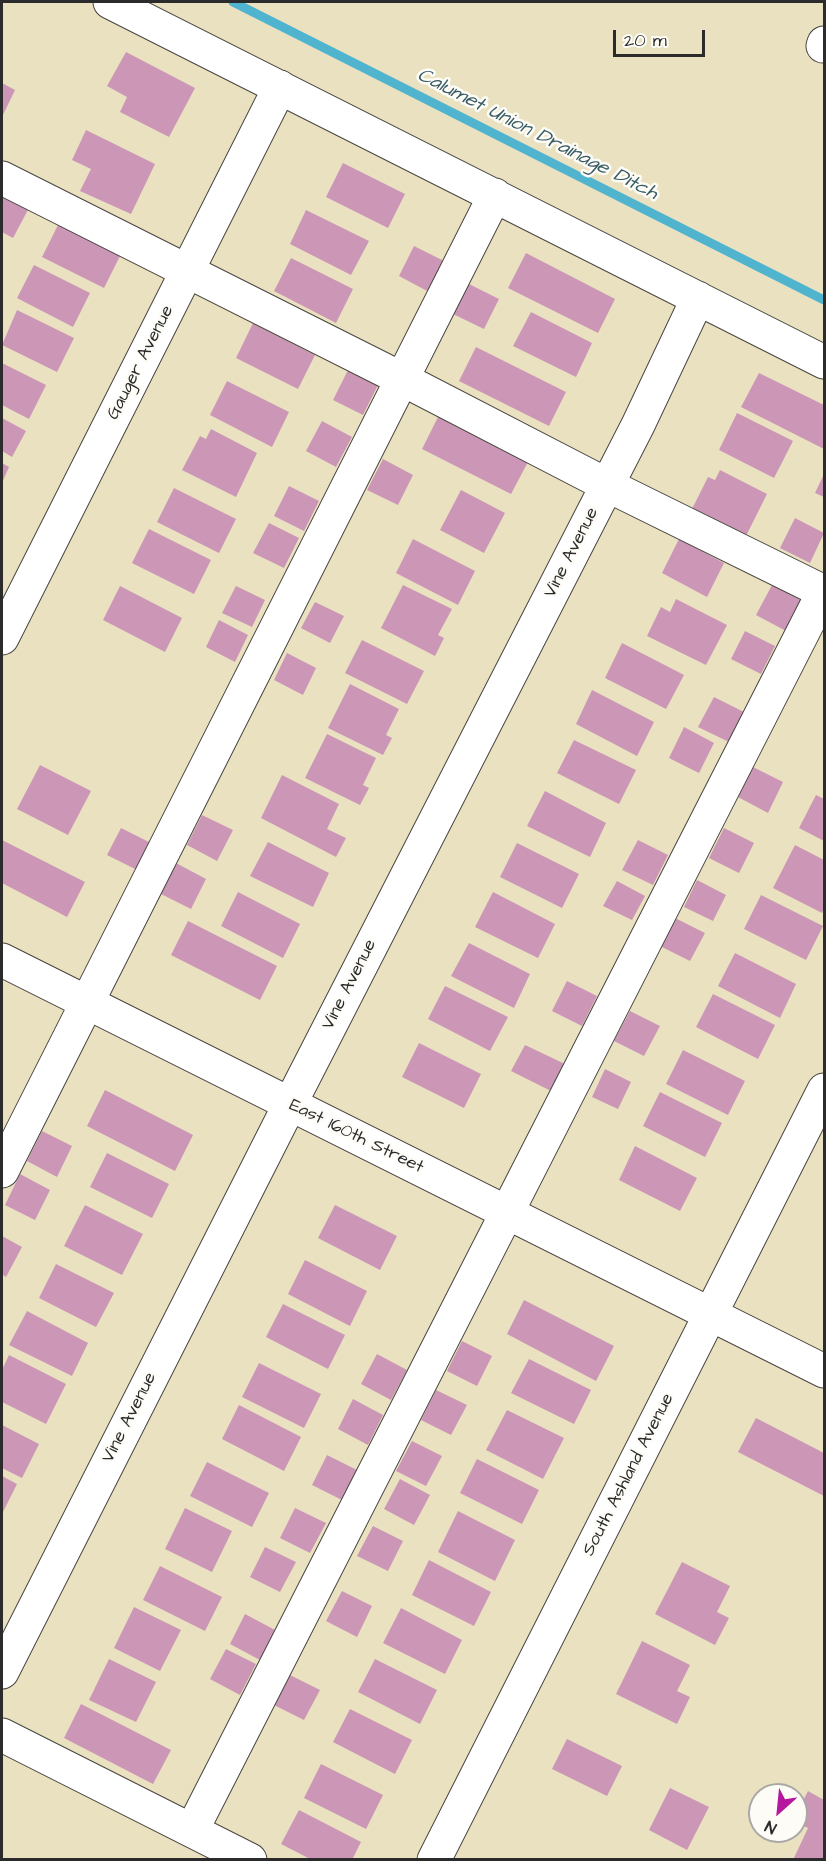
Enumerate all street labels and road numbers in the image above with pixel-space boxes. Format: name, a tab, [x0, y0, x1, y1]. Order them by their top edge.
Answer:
street label: Gauger Avenue	[103, 302, 179, 424]
street label: Vine Avenue	[540, 504, 604, 602]
street label: Vine Avenue	[318, 936, 382, 1034]
street label: East 160th Street	[285, 1095, 427, 1179]
street label: Vine Avenue	[98, 1369, 162, 1467]
street label: South Ashland Avenue	[579, 1390, 679, 1560]

